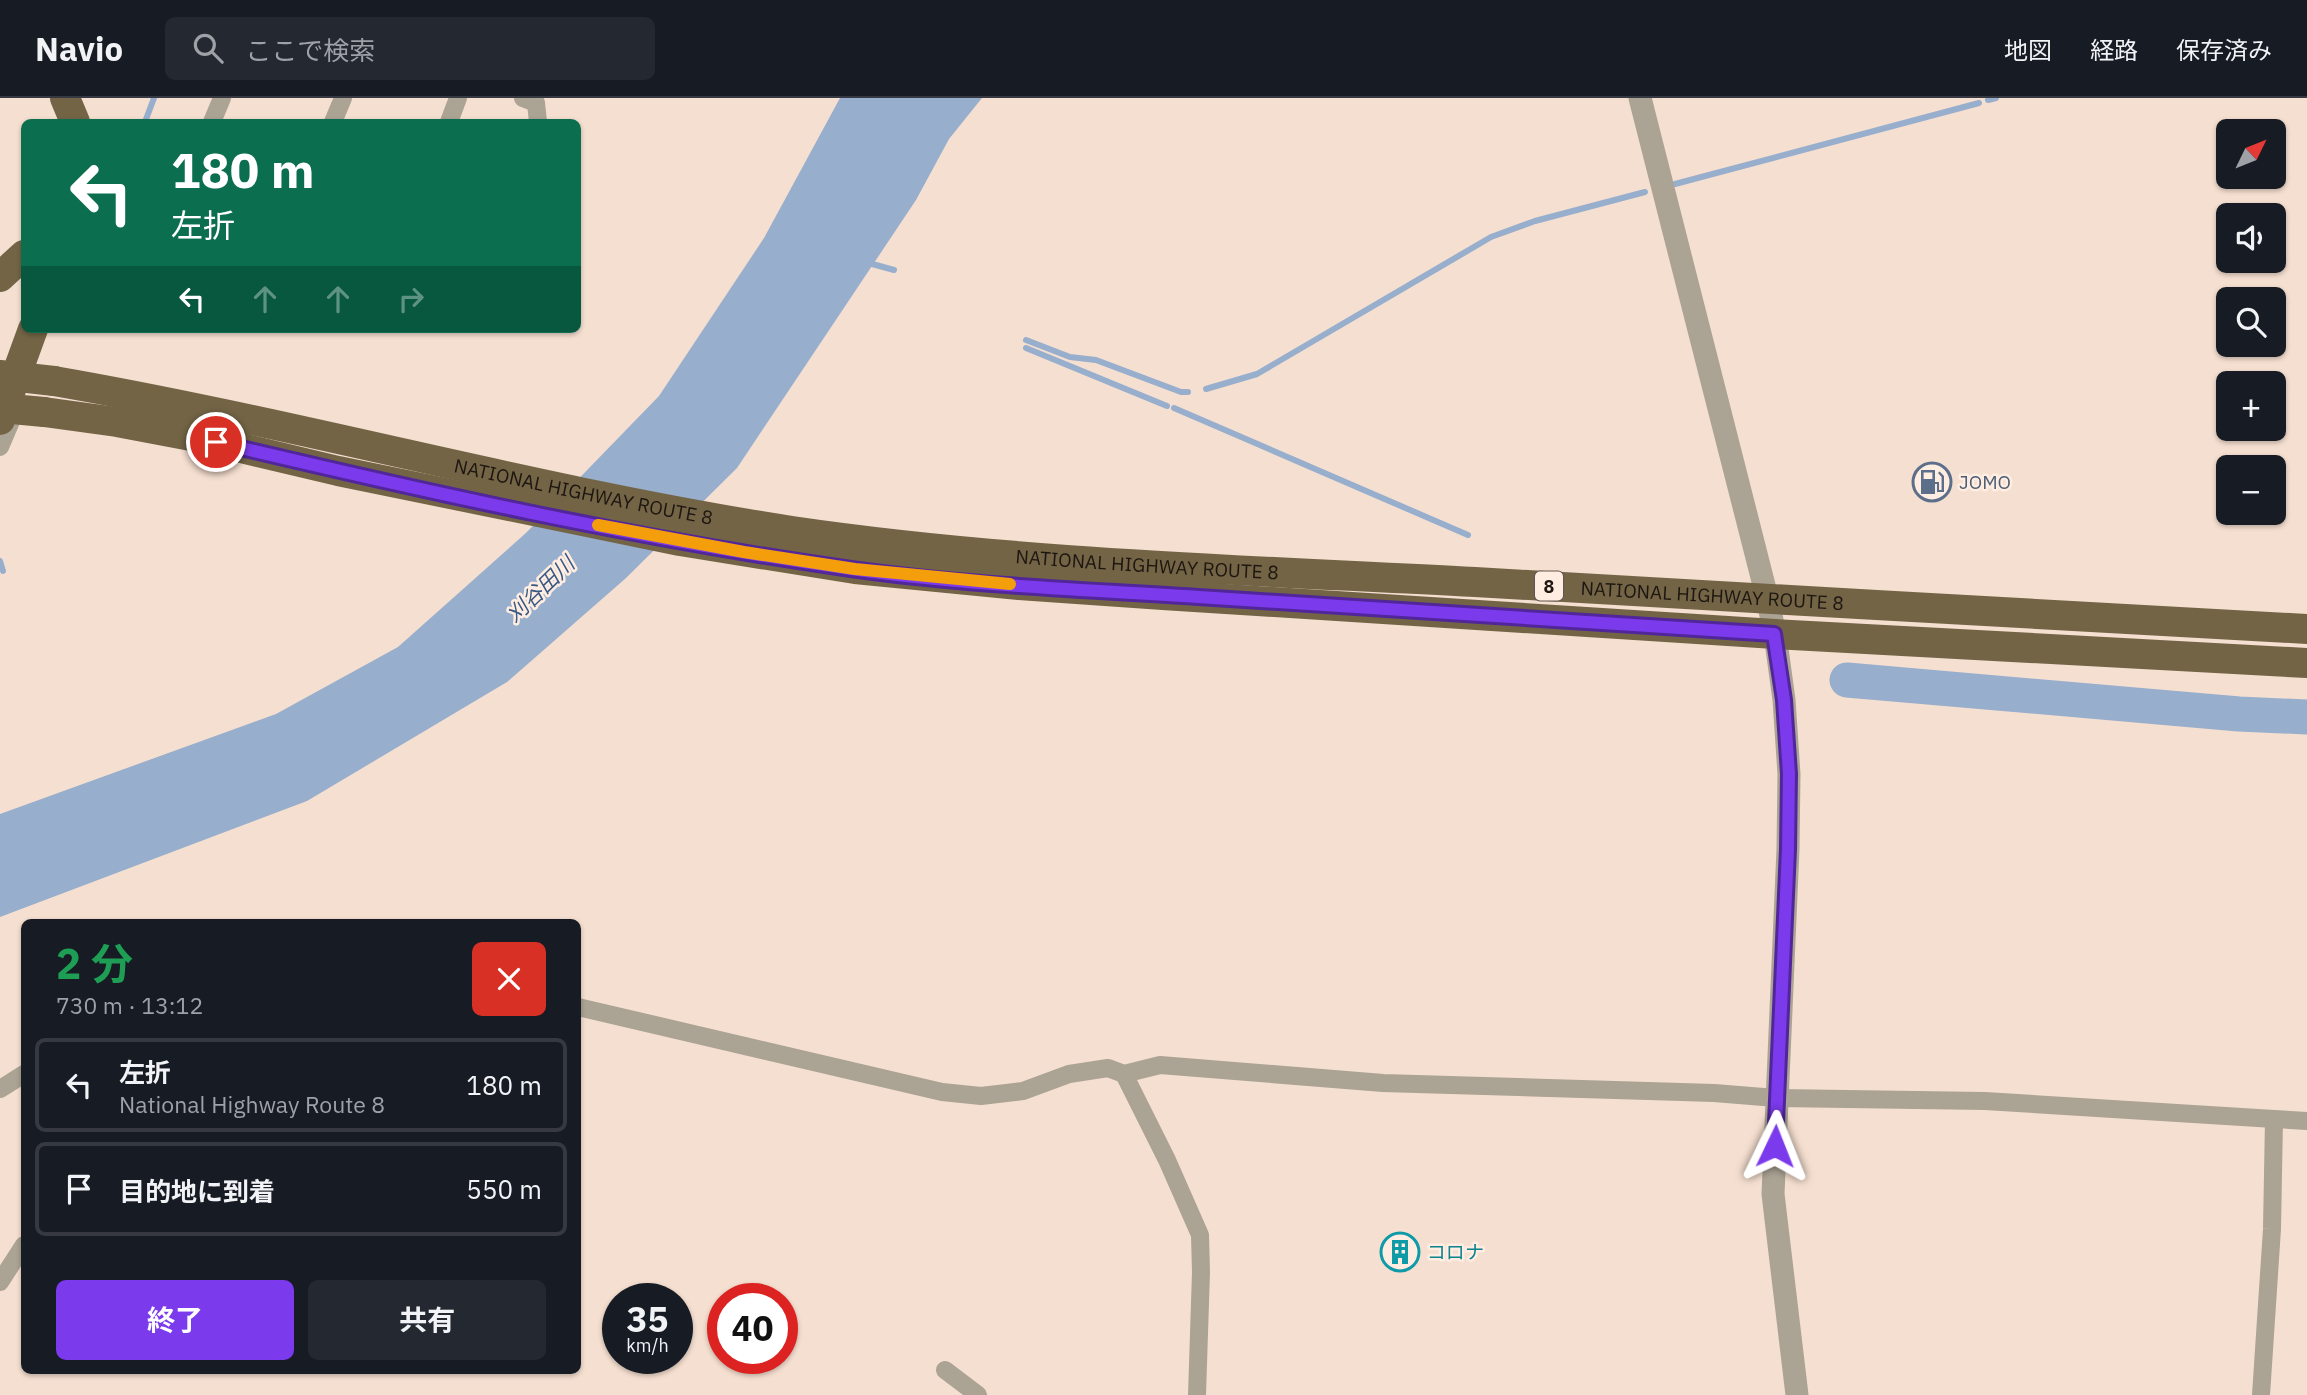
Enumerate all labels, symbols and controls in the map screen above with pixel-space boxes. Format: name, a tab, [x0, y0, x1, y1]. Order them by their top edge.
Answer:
search box	[165, 17, 655, 80]
text: Navio	[35, 27, 123, 70]
icon: search	[189, 29, 227, 67]
text: ここで検索	[245, 33, 375, 67]
text: 地図	[2004, 34, 2052, 66]
text: 経路	[2090, 34, 2138, 66]
text: 保存済み	[2176, 34, 2272, 66]
north arrow	[2216, 119, 2286, 189]
map controls	[2216, 119, 2286, 525]
text: 180 m	[171, 138, 315, 201]
icon: left	[56, 147, 147, 238]
button: sound	[2216, 203, 2286, 273]
text: 左折	[171, 204, 235, 246]
icon: left	[173, 280, 211, 318]
icon: ahead	[246, 280, 284, 318]
icon: ahead	[319, 280, 357, 318]
icon: right	[392, 280, 430, 318]
button: search	[2216, 287, 2286, 357]
button: +	[2216, 371, 2286, 441]
pin	[186, 412, 246, 472]
icon: arrive	[197, 423, 235, 461]
street label: NATIONAL HIGHWAY ROUTE 8	[452, 453, 715, 530]
button: −	[2216, 455, 2286, 525]
fuel station icon: JOMO	[1911, 461, 1953, 503]
place label: JOMO	[1959, 470, 2011, 494]
street label: NATIONAL HIGHWAY ROUTE 8	[1015, 544, 1279, 584]
water label: 刈谷田川	[500, 548, 581, 628]
road number: 8	[1535, 572, 1563, 600]
street label: NATIONAL HIGHWAY ROUTE 8	[1580, 576, 1844, 615]
text: 2 分	[56, 936, 133, 991]
button: close	[472, 942, 546, 1016]
text: 730 m · 13:12	[56, 990, 203, 1020]
text: 左折	[119, 1055, 171, 1089]
icon: left	[60, 1066, 98, 1104]
text: 180 m	[466, 1068, 542, 1102]
text: National Highway Route 8	[119, 1089, 385, 1119]
position arrow	[1738, 1109, 1812, 1183]
icon: arrive	[60, 1170, 98, 1208]
text: 550 m	[466, 1172, 542, 1206]
text: 目的地に到着	[119, 1174, 275, 1208]
building icon: コロナ	[1379, 1231, 1421, 1273]
place label: コロナ	[1427, 1240, 1484, 1264]
button: 終了	[56, 1280, 294, 1360]
button: 共有	[308, 1280, 546, 1360]
speed limit sign: 40	[707, 1283, 798, 1374]
text: 35	[626, 1296, 669, 1342]
text: km/h	[626, 1334, 669, 1357]

